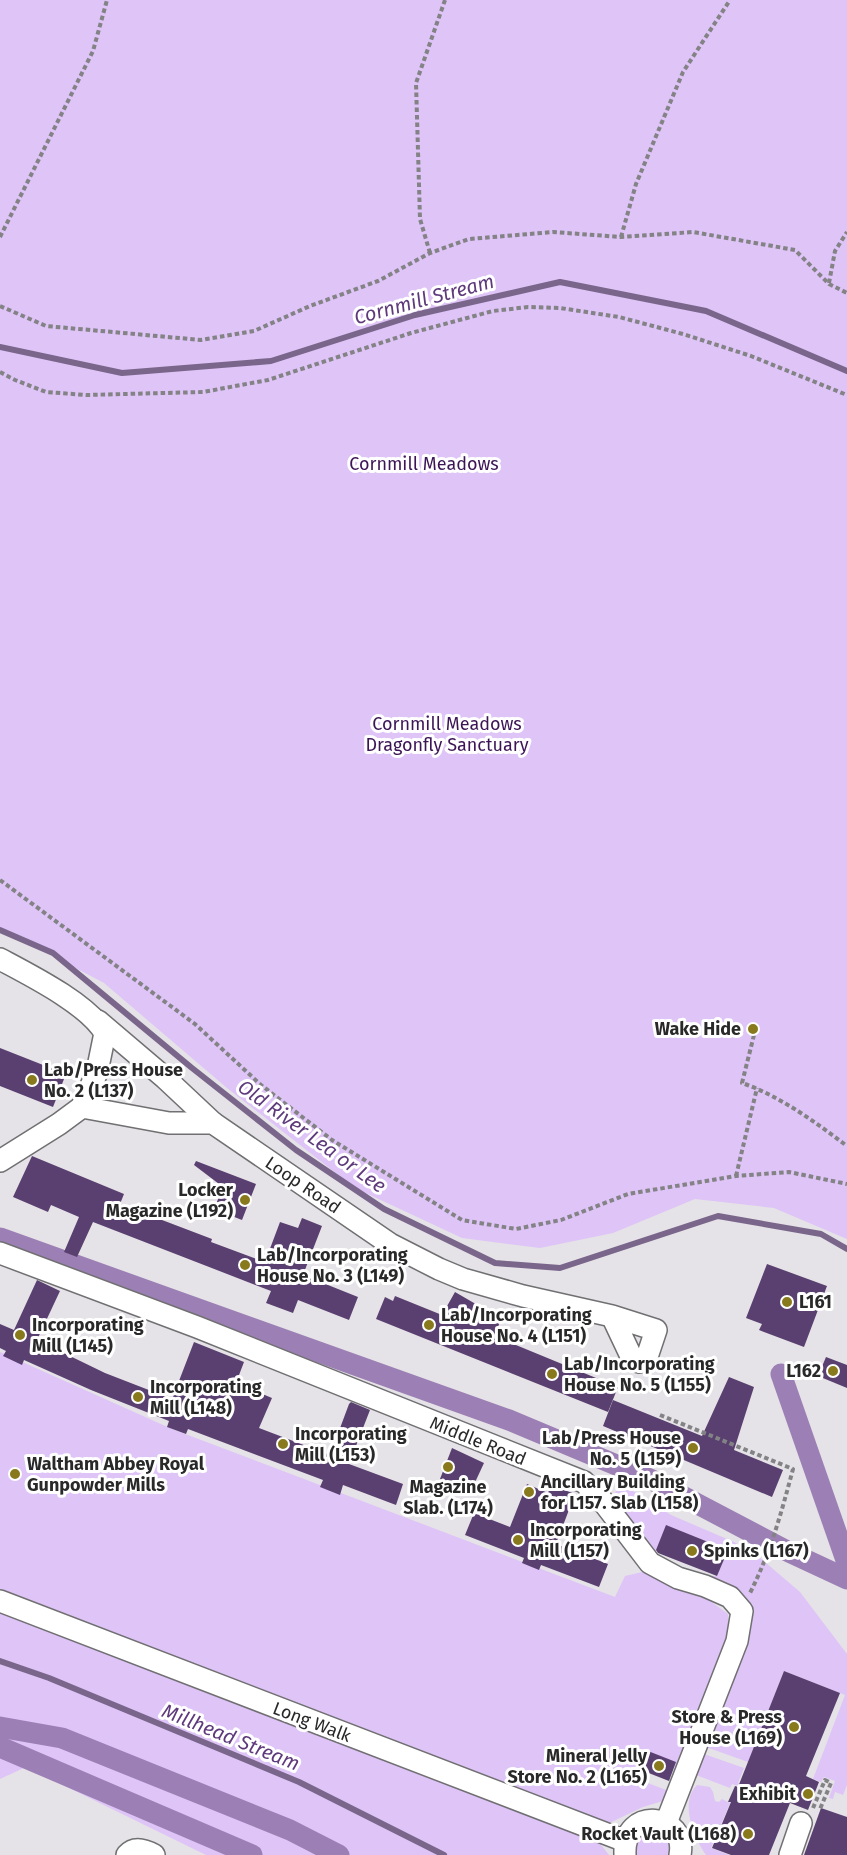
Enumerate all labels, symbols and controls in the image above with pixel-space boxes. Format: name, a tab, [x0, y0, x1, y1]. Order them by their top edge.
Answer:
water label: Cornmill Stream	[351, 269, 497, 329]
park label: Cornmill Meadows	[349, 453, 499, 475]
park label: Cornmill Meadows Dragonfly Sanctuary	[365, 713, 529, 756]
place label: Wake Hide	[655, 1018, 741, 1040]
marker: Wake Hide	[746, 1022, 760, 1036]
place label: Lab/Press House No. 2 (L137)	[44, 1059, 183, 1102]
marker: Lab/Press House No. 2 (L137)	[25, 1073, 39, 1087]
water label: Old River Lea or Lee	[233, 1074, 391, 1198]
street label: Loop Road	[261, 1152, 345, 1218]
place label: Locker Magazine (L192)	[106, 1179, 234, 1222]
marker: Locker Magazine (L192)	[238, 1193, 252, 1207]
place label: Lab/Incorporating House No. 3 (L149)	[257, 1244, 408, 1287]
marker: Lab/Incorporating House No. 3 (L149)	[238, 1258, 252, 1272]
place label: L161	[799, 1291, 832, 1313]
marker: L161	[780, 1295, 794, 1309]
place label: Lab/Incorporating House No. 4 (L151)	[441, 1304, 592, 1347]
place label: Incorporating Mill (L145)	[32, 1314, 144, 1357]
marker: Lab/Incorporating House No. 4 (L151)	[422, 1318, 436, 1332]
marker: Incorporating Mill (L145)	[13, 1328, 27, 1342]
place label: Lab/Incorporating House No. 5 (L155)	[564, 1353, 715, 1396]
place label: L162	[786, 1360, 821, 1382]
marker: L162	[826, 1364, 840, 1378]
marker: Lab/Incorporating House No. 5 (L155)	[545, 1367, 559, 1381]
place label: Incorporating Mill (L148)	[150, 1376, 262, 1419]
marker: Incorporating Mill (L148)	[131, 1390, 145, 1404]
street label: Middle Road	[427, 1412, 529, 1470]
place label: Incorporating Mill (L153)	[295, 1423, 407, 1466]
place label: Lab/Press House No. 5 (L159)	[542, 1427, 681, 1470]
marker: Incorporating Mill (L153)	[276, 1437, 290, 1451]
marker: Lab/Press House No. 5 (L159)	[686, 1441, 700, 1455]
place label: Waltham Abbey Royal Gunpowder Mills	[27, 1453, 205, 1496]
marker: Magazine Slab. (L174)	[441, 1460, 455, 1474]
marker: Waltham Abbey Royal Gunpowder Mills	[8, 1467, 22, 1481]
place label: Ancillary Building for L157. Slab (L158)	[540, 1471, 699, 1514]
place label: Magazine Slab. (L174)	[403, 1476, 493, 1519]
marker: Ancillary Building for L157. Slab (L158)	[522, 1485, 536, 1499]
place label: Incorporating Mill (L157)	[530, 1519, 642, 1562]
marker: Incorporating Mill (L157)	[511, 1533, 525, 1547]
place label: Spinks (L167)	[704, 1540, 809, 1562]
marker: Spinks (L167)	[685, 1544, 699, 1558]
street label: Long Walk	[270, 1697, 355, 1747]
water label: Millhead Stream	[159, 1698, 303, 1776]
place label: Store & Press House (L169)	[671, 1706, 782, 1749]
marker: Store & Press House (L169)	[787, 1720, 801, 1734]
place label: Mineral Jelly Store No. 2 (L165)	[507, 1745, 648, 1788]
marker: Mineral Jelly Store No. 2 (L165)	[652, 1759, 666, 1773]
place label: Exhibit	[739, 1783, 797, 1805]
marker: Exhibit	[801, 1787, 815, 1801]
place label: Rocket Vault (L168)	[581, 1823, 736, 1845]
marker: Rocket Vault (L168)	[741, 1827, 755, 1841]

